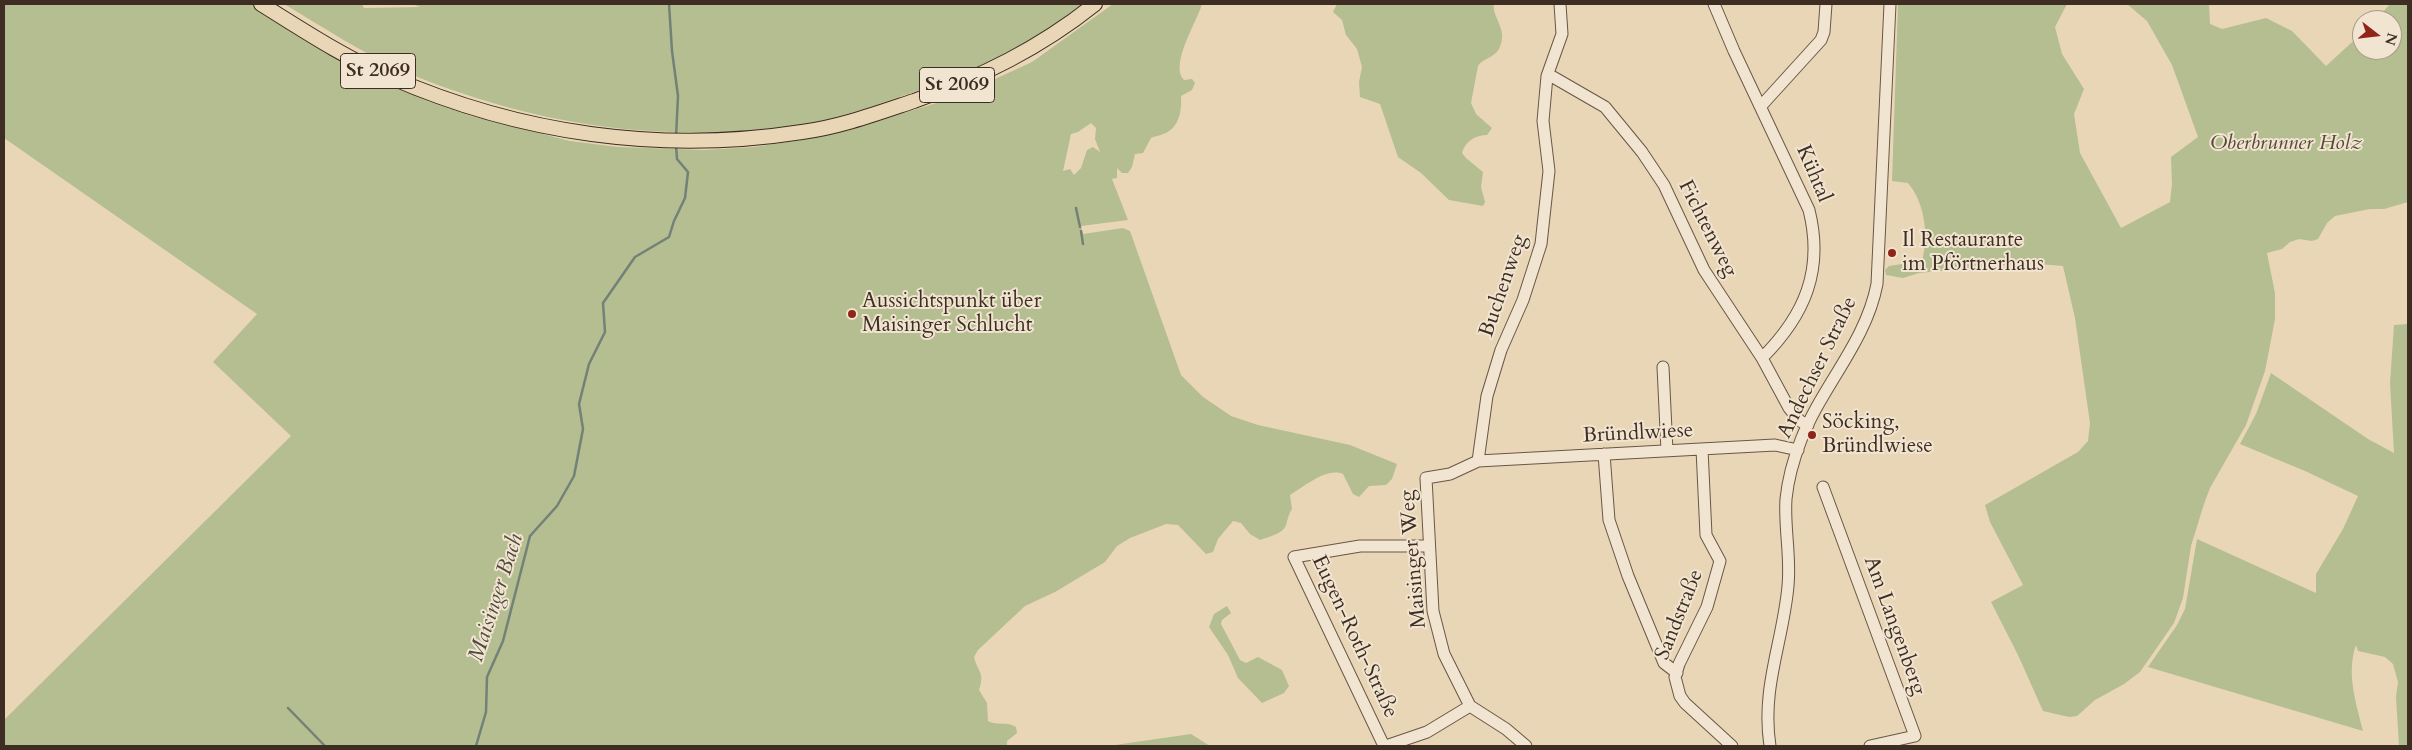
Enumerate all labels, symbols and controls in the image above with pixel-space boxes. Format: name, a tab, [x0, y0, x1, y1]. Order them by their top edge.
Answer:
north arrow	[2352, 10, 2402, 60]
text: N	[2380, 31, 2402, 47]
road number: St 2069	[340, 54, 416, 88]
road number: St 2069	[920, 68, 994, 102]
park label: Oberbrunner Holz	[2210, 131, 2362, 157]
street label: Kühtal	[1790, 142, 1836, 206]
street label: Fichtenweg	[1672, 176, 1742, 282]
place label: Il Restaurante im Pförtnerhaus	[1902, 228, 2044, 278]
street label: Buchenweg	[1475, 232, 1533, 340]
marker: Il Restaurante im Pförtnerhaus	[1886, 247, 1898, 259]
place label: Aussichtspunkt über Maisinger Schlucht	[862, 289, 1041, 339]
street label: Andechser Straße	[1773, 293, 1863, 443]
marker: Aussichtspunkt über Maisinger Schlucht	[846, 308, 858, 320]
place label: Söcking, Bründlwiese	[1822, 410, 1933, 460]
street label: Bründlwiese	[1582, 419, 1694, 449]
marker: Söcking, Bründlwiese	[1806, 429, 1818, 441]
street label: Maisinger Weg	[1395, 489, 1433, 629]
water label: Maisinger Bach	[464, 531, 530, 665]
street label: Eugen-Roth-Straße	[1305, 552, 1403, 722]
street label: Am Langenberg	[1857, 553, 1931, 699]
street label: Sandstraße	[1650, 566, 1710, 664]

